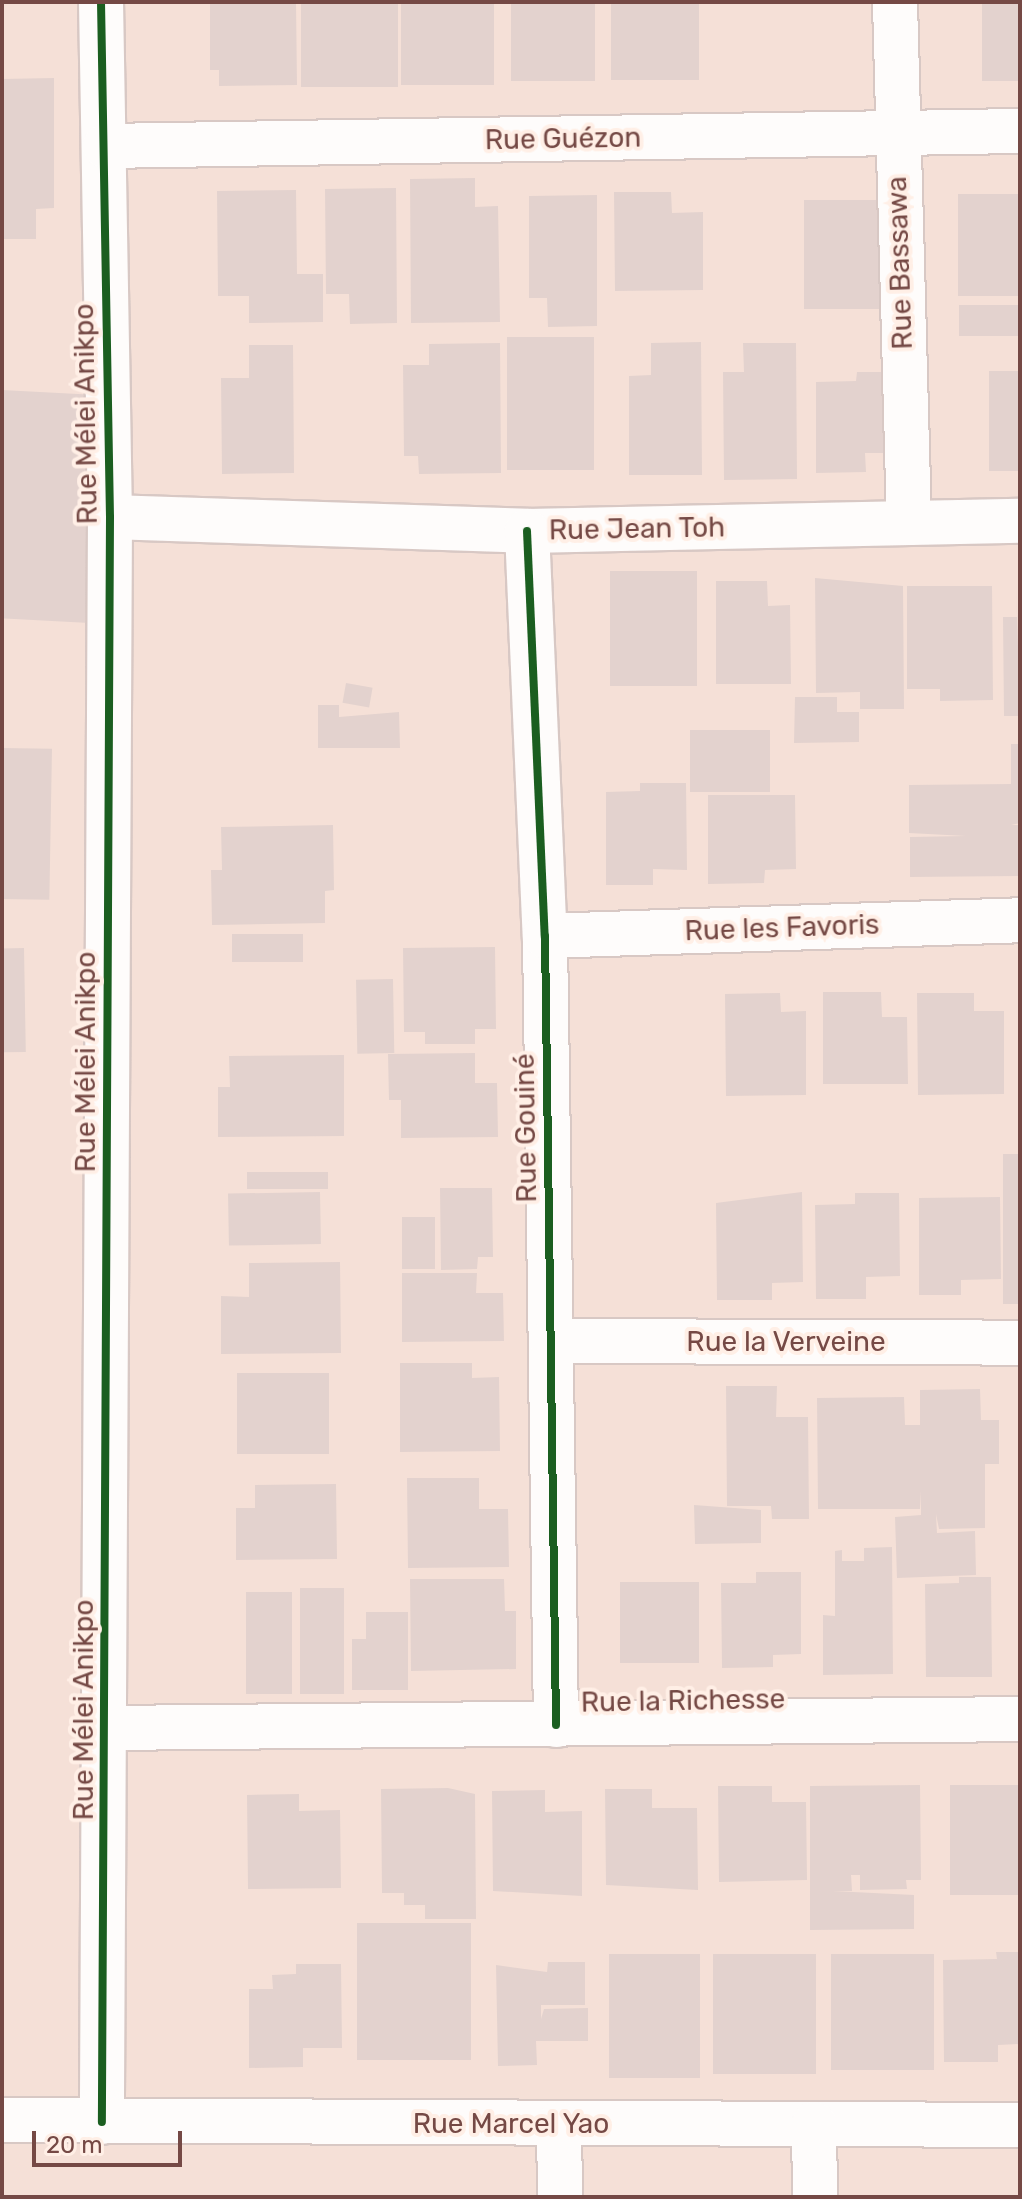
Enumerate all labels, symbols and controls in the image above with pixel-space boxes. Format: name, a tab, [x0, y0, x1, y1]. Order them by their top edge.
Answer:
street label: Rue Guézon	[485, 121, 641, 157]
street label: Rue Bassawa	[880, 176, 920, 350]
street label: Rue Mélei Anikpo	[67, 303, 105, 525]
street label: Rue Jean Toh	[548, 511, 726, 547]
street label: Rue les Favoris	[684, 908, 880, 948]
street label: Rue Mélei Anikpo	[69, 951, 103, 1173]
street label: Rue Gouiné	[508, 1053, 544, 1203]
street label: Rue la Verveine	[686, 1325, 886, 1359]
street label: Rue Mélei Anikpo	[67, 1599, 101, 1821]
street label: Rue la Richesse	[581, 1682, 785, 1720]
street label: Rue Marcel Yao	[412, 2107, 610, 2141]
scale bar	[36, 2115, 186, 2165]
text: 20 m	[46, 2131, 103, 2159]

